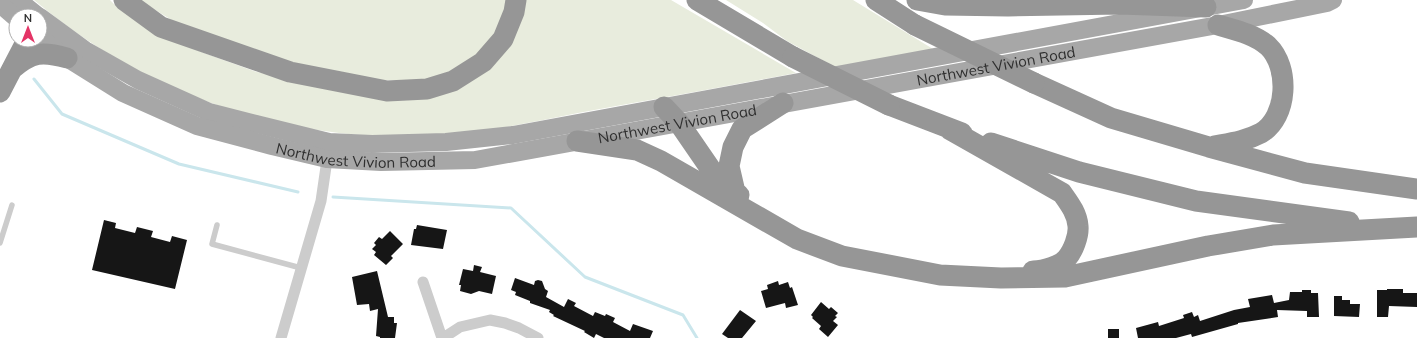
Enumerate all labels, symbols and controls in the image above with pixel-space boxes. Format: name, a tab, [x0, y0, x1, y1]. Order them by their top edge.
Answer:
north arrow	[8, 8, 48, 48]
text: N	[24, 11, 32, 25]
street label: Northwest Vivion Road	[915, 42, 1077, 89]
street label: Northwest Vivion Road	[596, 100, 758, 147]
street label: Northwest Vivion Road	[274, 138, 436, 172]

